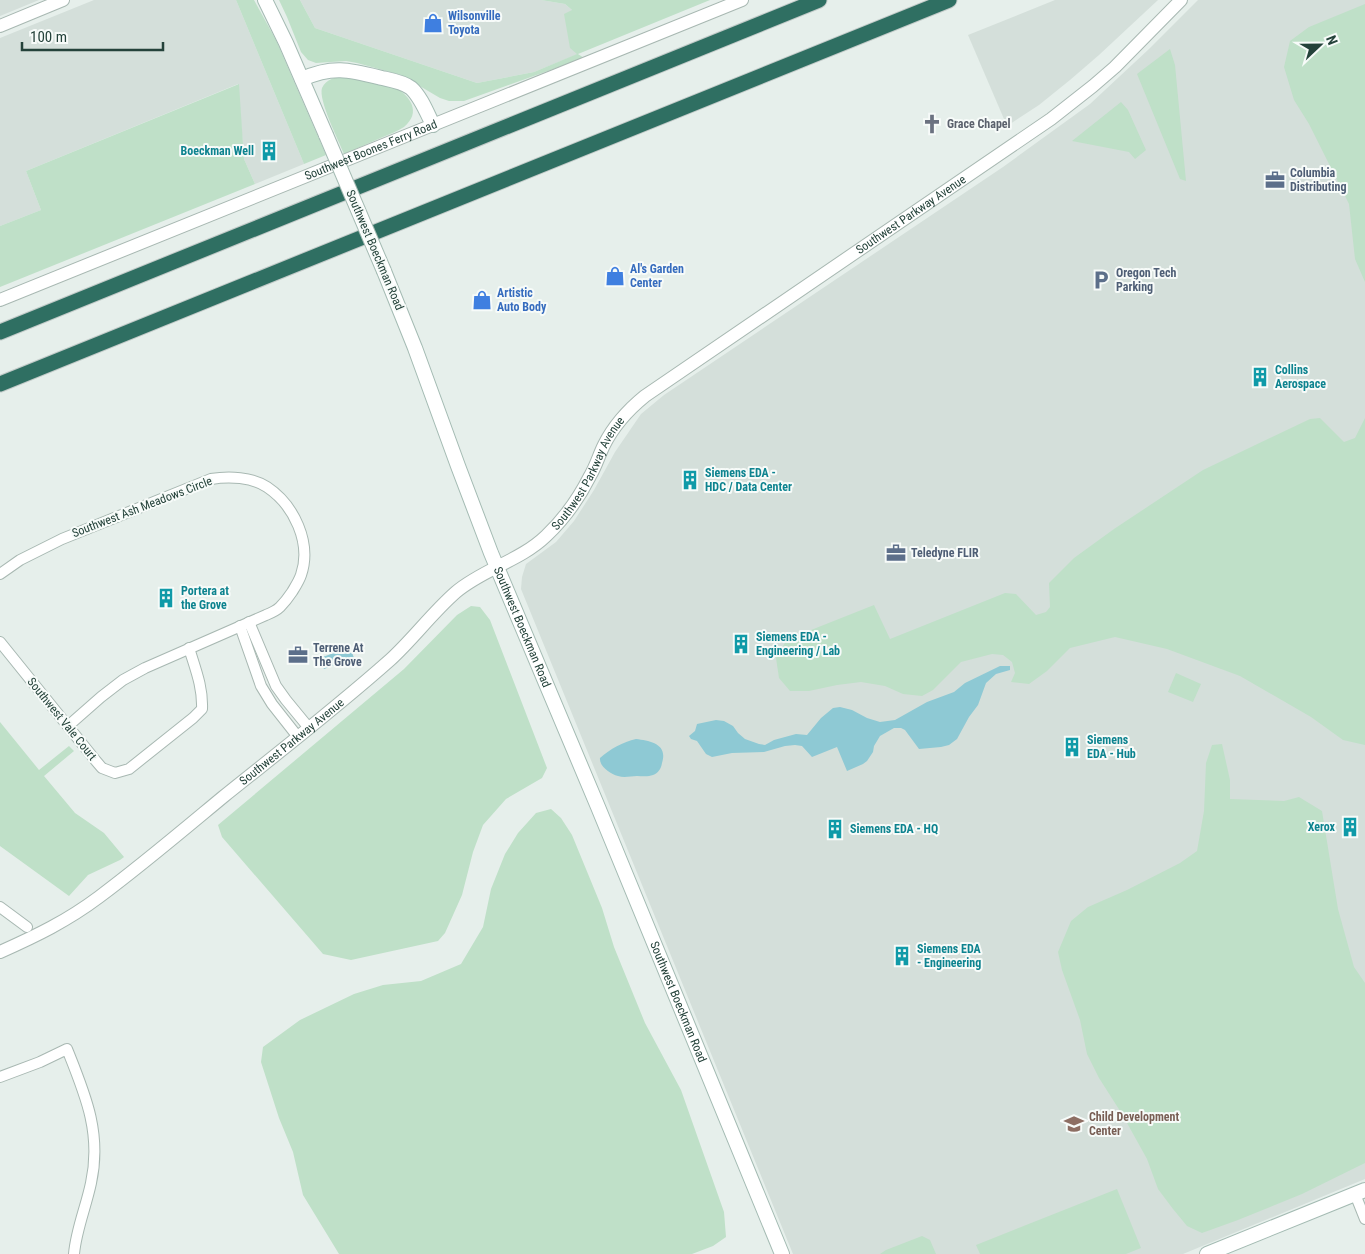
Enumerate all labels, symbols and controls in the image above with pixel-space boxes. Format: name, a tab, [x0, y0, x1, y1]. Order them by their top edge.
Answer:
place label: Wilsonville Toyota	[448, 9, 501, 37]
shop icon: Wilsonville Toyota	[422, 12, 444, 34]
scale bar	[22, 20, 164, 52]
north arrow	[1295, 20, 1345, 70]
text: 100 m	[30, 28, 67, 46]
text: N	[1323, 33, 1341, 47]
church icon: Grace Chapel	[921, 113, 943, 135]
street label: Southwest Boones Ferry Road	[303, 117, 439, 183]
place label: Grace Chapel	[947, 117, 1011, 131]
building icon: Boeckman Well	[258, 140, 280, 162]
place label: Boeckman Well	[180, 144, 254, 158]
place label: Columbia Distributing	[1290, 166, 1346, 194]
office icon: Columbia Distributing	[1264, 169, 1286, 191]
street label: Southwest Parkway Avenue	[853, 172, 969, 257]
street label: Southwest Boeckman Road	[343, 188, 407, 312]
place label: Al's Garden Center	[630, 262, 684, 290]
shop icon: Al's Garden Center	[604, 265, 626, 287]
place label: Oregon Tech Parking	[1116, 266, 1176, 294]
parking icon: Oregon Tech Parking	[1090, 269, 1112, 291]
place label: Artistic Auto Body	[497, 286, 547, 314]
shop icon: Artistic Auto Body	[471, 289, 493, 311]
place label: Collins Aerospace	[1275, 363, 1326, 391]
building icon: Collins Aerospace	[1249, 366, 1271, 388]
street label: Southwest Parkway Avenue	[549, 414, 628, 533]
place label: Siemens EDA - HDC / Data Center	[705, 466, 792, 494]
building icon: Siemens EDA - HDC / Data Center	[679, 469, 701, 491]
street label: Southwest Ash Meadows Circle	[70, 474, 214, 540]
office icon: Teledyne FLIR	[885, 542, 907, 564]
place label: Teledyne FLIR	[911, 546, 979, 560]
street label: Southwest Boeckman Road	[491, 565, 554, 689]
place label: Portera at the Grove	[181, 584, 229, 612]
building icon: Portera at the Grove	[155, 587, 177, 609]
place label: Siemens EDA - Engineering / Lab	[756, 630, 840, 658]
building icon: Siemens EDA - Engineering / Lab	[730, 633, 752, 655]
place label: Terrene At The Grove	[313, 641, 364, 669]
office icon: Terrene At The Grove	[287, 644, 309, 666]
street label: Southwest Vale Court	[24, 675, 100, 763]
street label: Southwest Parkway Avenue	[237, 695, 347, 788]
place label: Siemens EDA - Hub	[1087, 733, 1136, 761]
building icon: Siemens EDA - Hub	[1061, 736, 1083, 758]
building icon: Xerox	[1339, 816, 1361, 838]
building icon: Siemens EDA - HQ	[824, 818, 846, 840]
place label: Xerox	[1308, 820, 1336, 834]
place label: Siemens EDA - HQ	[850, 822, 938, 836]
street label: Southwest Boeckman Road	[647, 939, 709, 1064]
place label: Siemens EDA - Engineering	[917, 942, 982, 970]
building icon: Siemens EDA - Engineering	[891, 945, 913, 967]
place label: Child Development Center	[1089, 1110, 1179, 1138]
school or university icon: Child Development Center	[1063, 1113, 1085, 1135]

